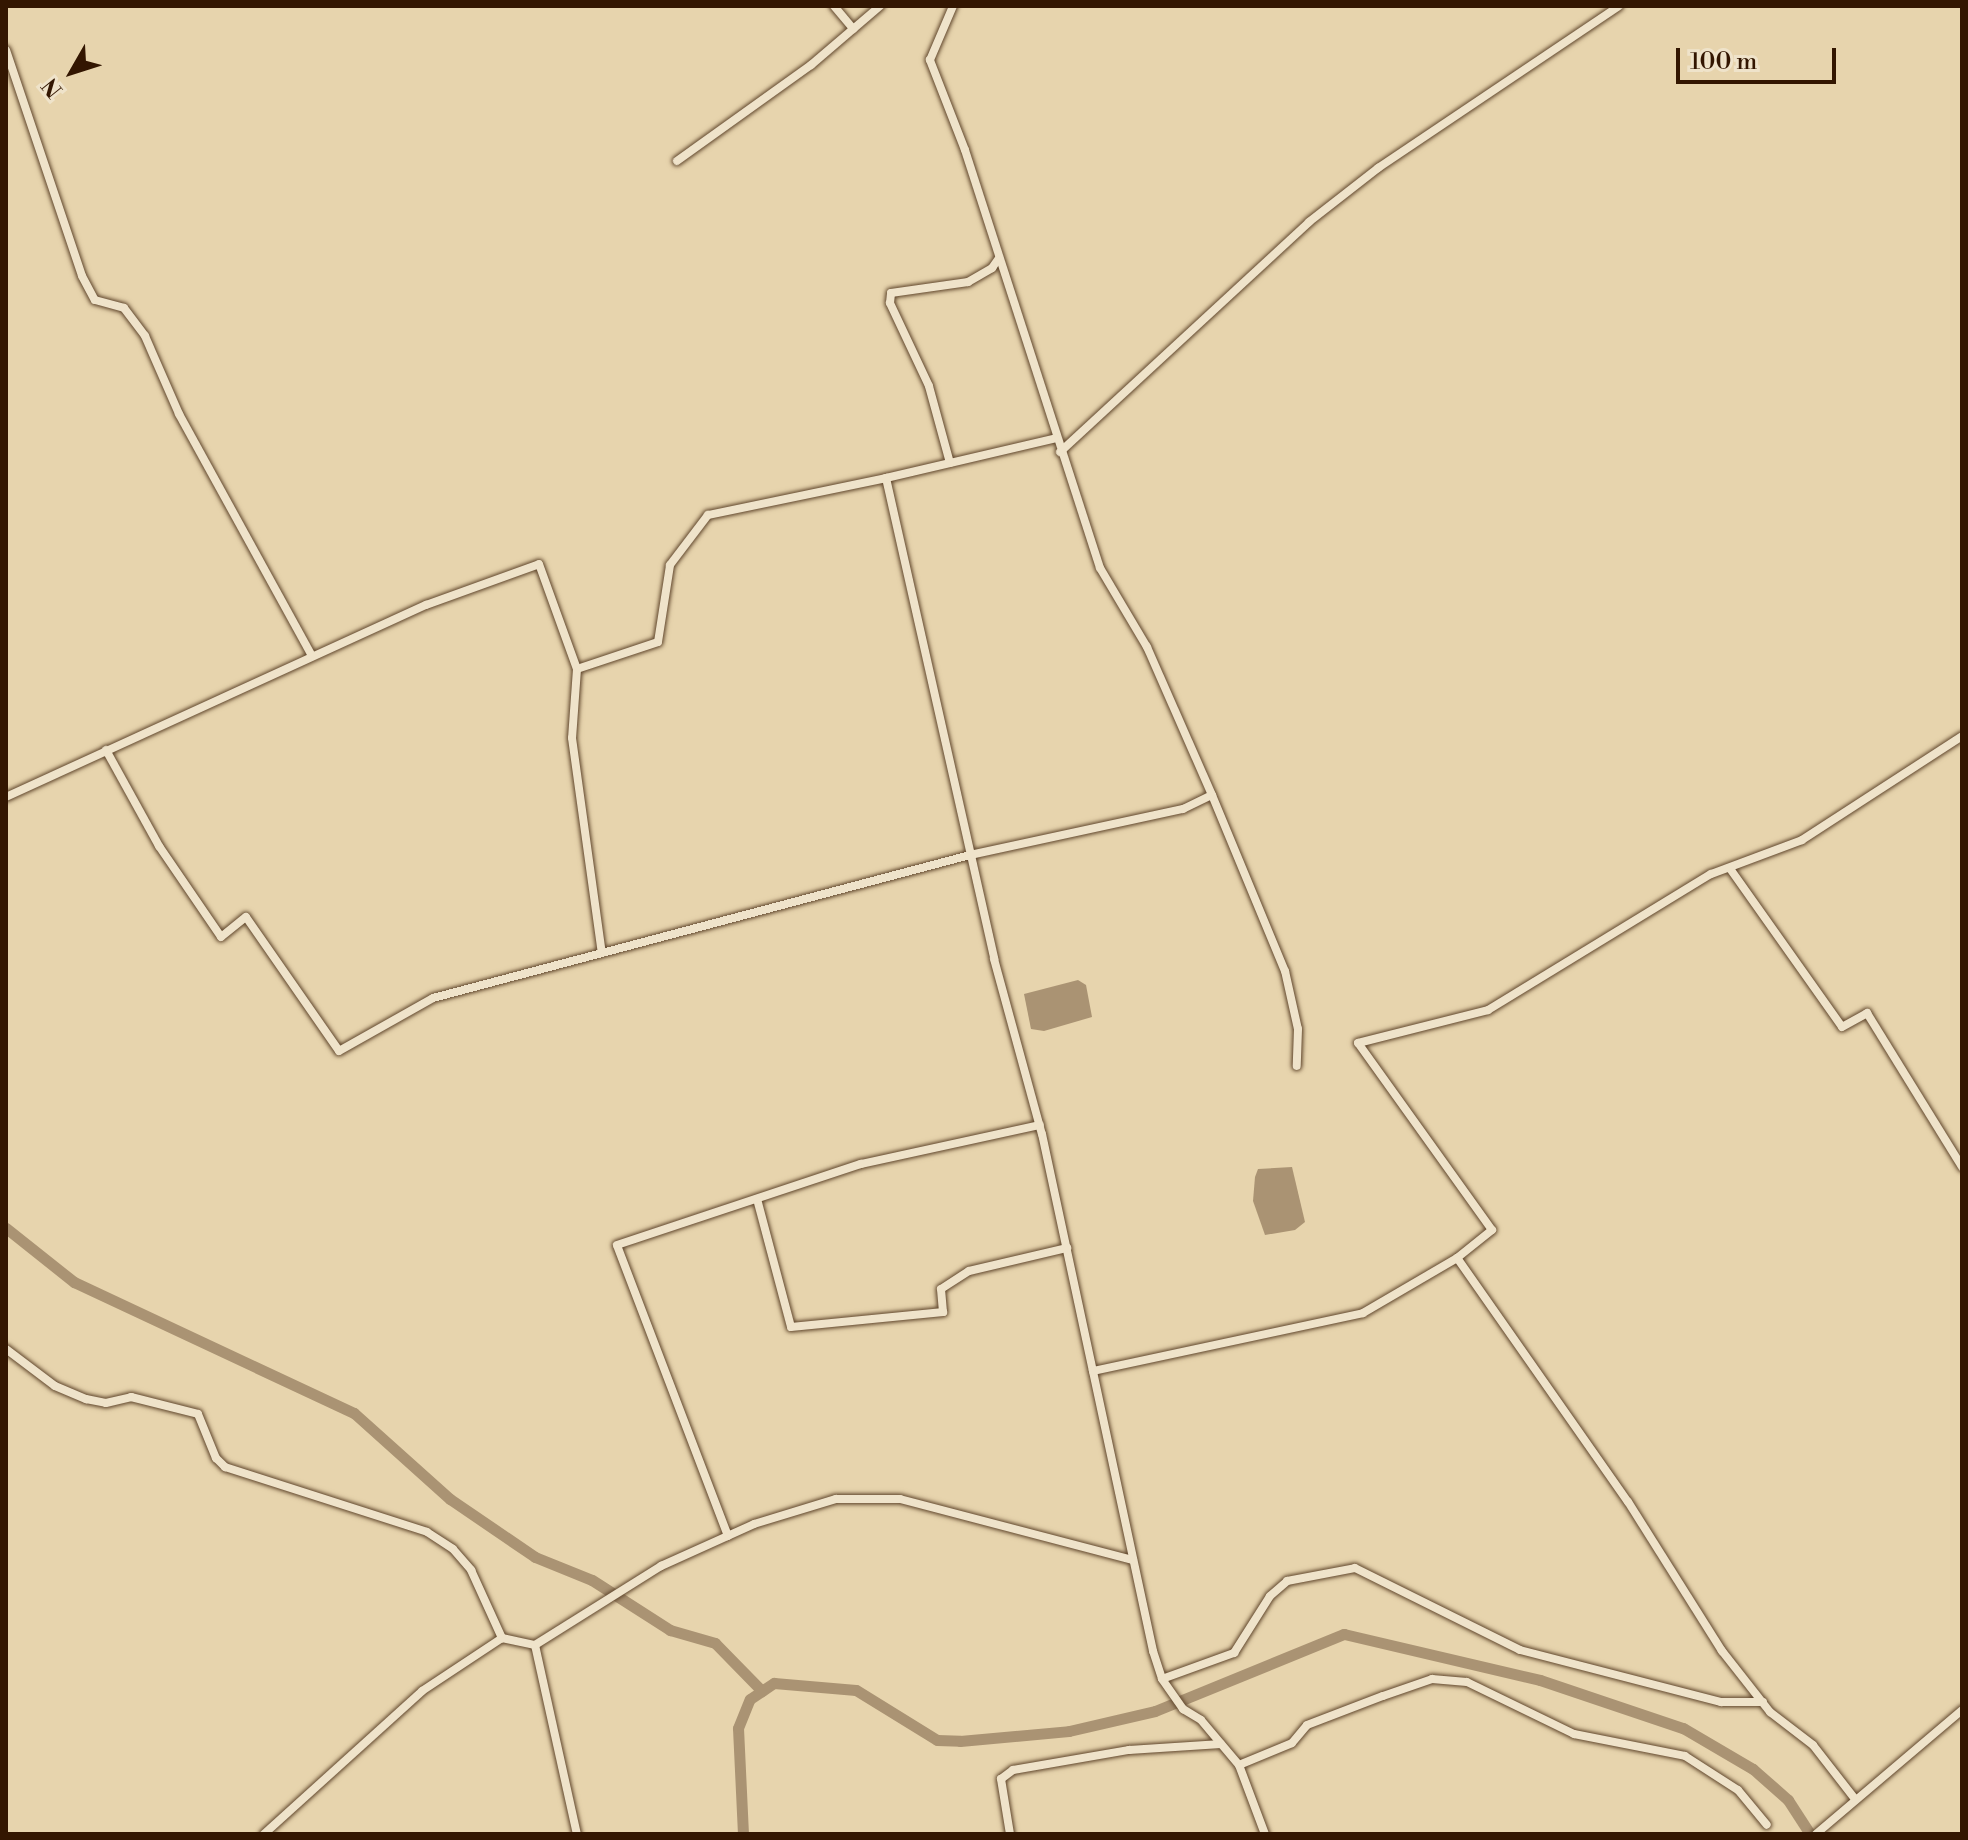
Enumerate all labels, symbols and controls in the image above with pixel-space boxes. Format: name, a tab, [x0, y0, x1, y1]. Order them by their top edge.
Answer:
north arrow	[32, 32, 112, 112]
scale bar	[1680, 32, 1840, 82]
text: 100 m	[1690, 47, 1757, 77]
text: N	[37, 72, 69, 103]

